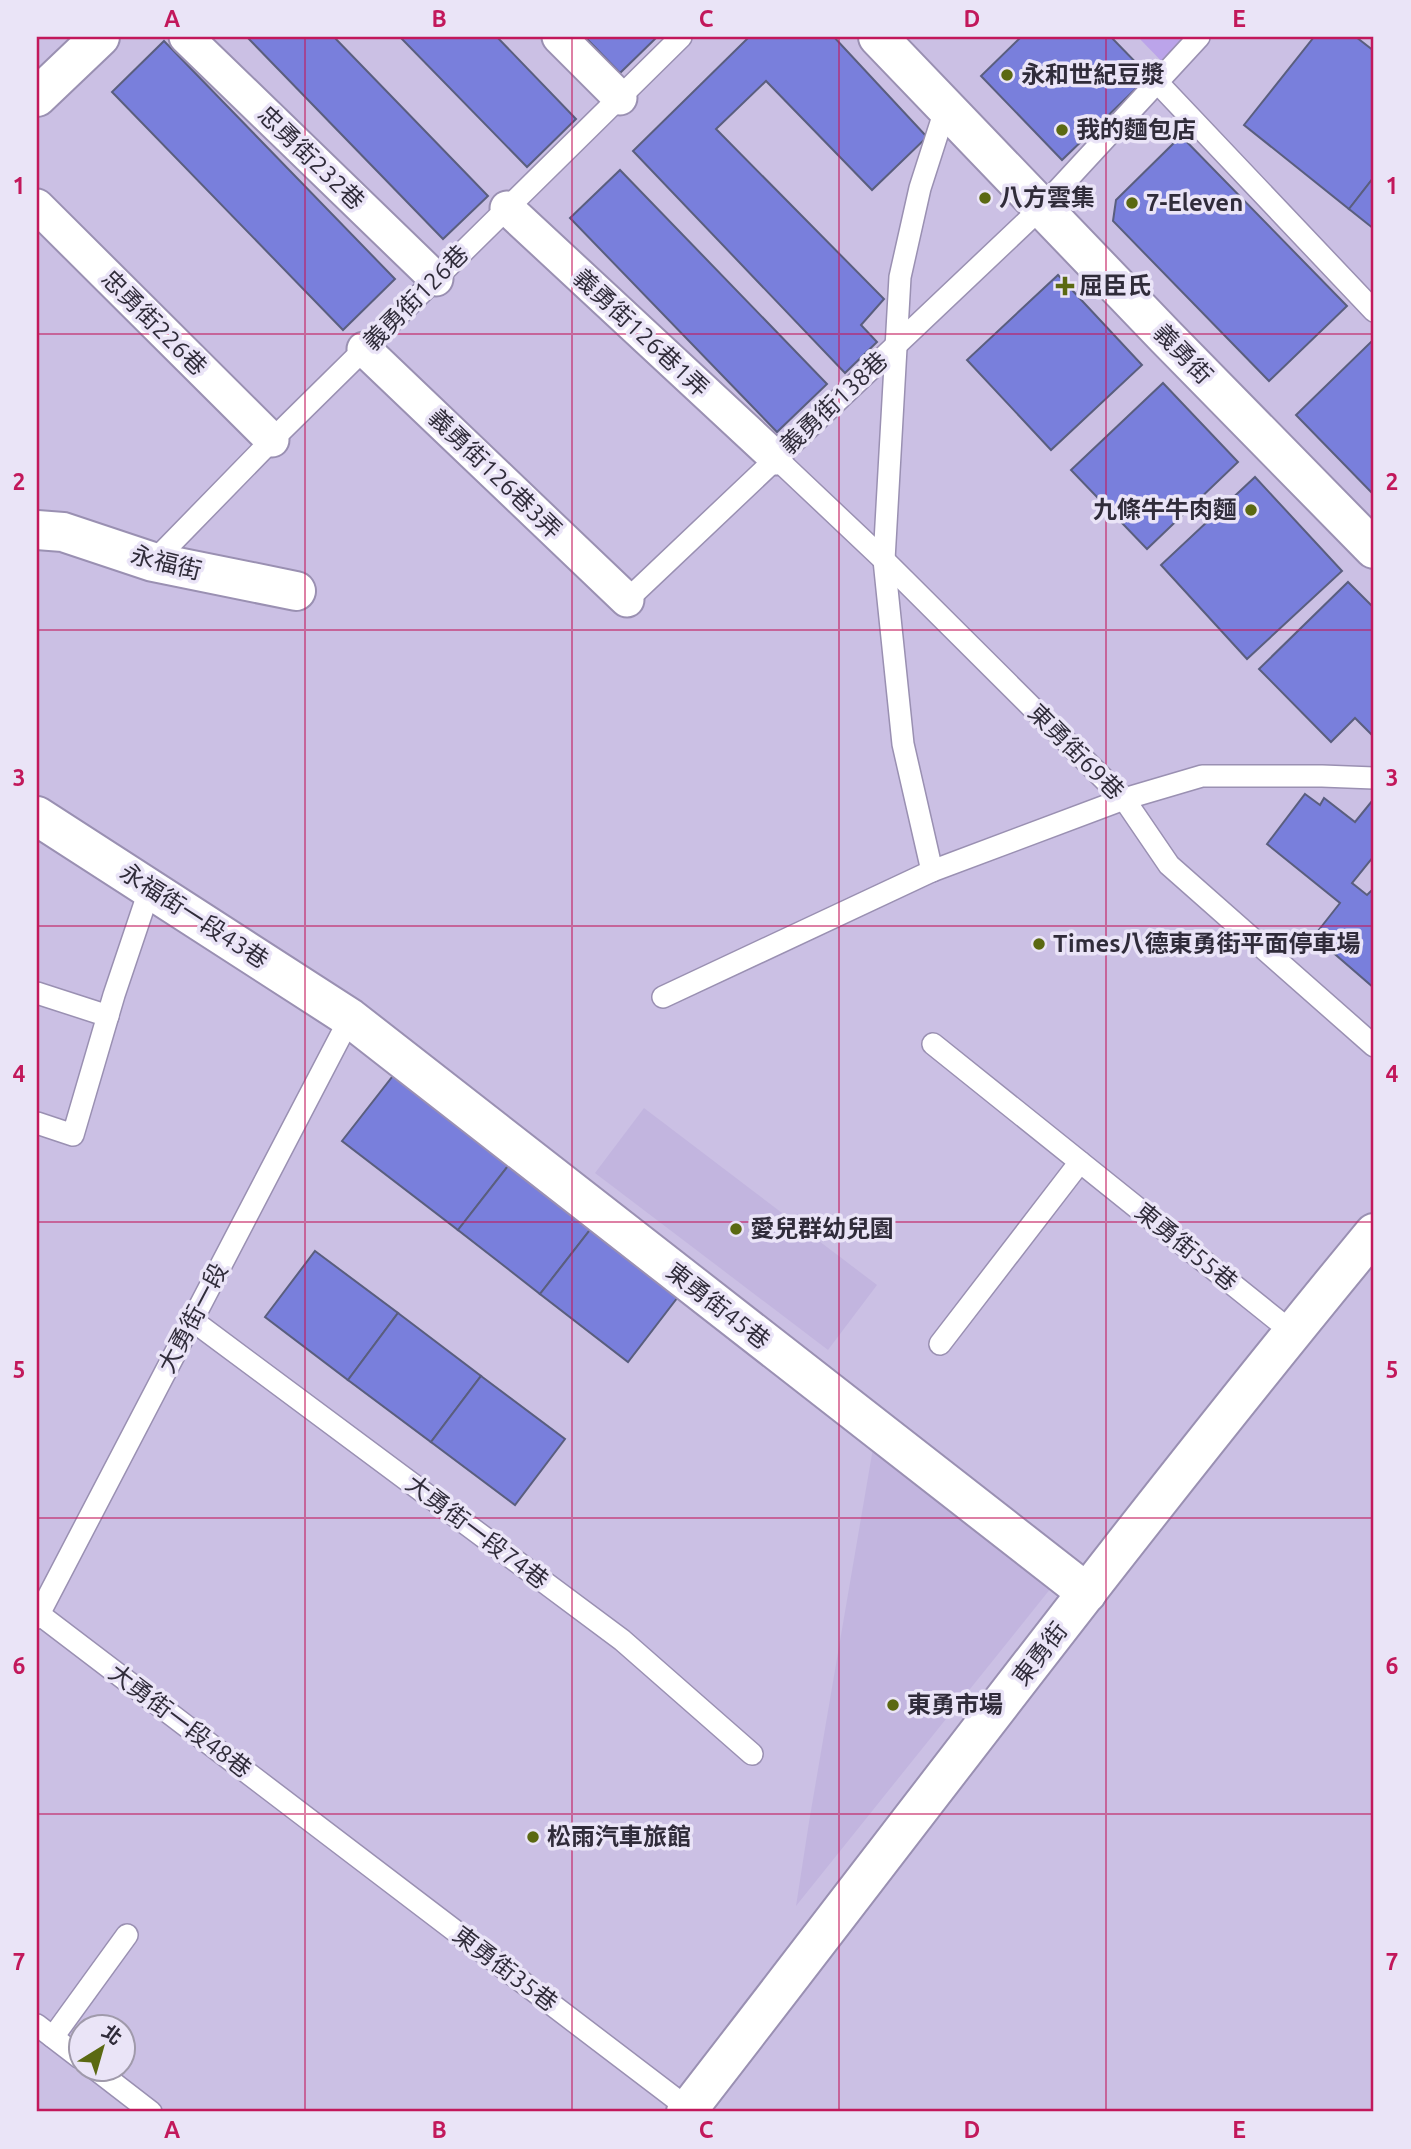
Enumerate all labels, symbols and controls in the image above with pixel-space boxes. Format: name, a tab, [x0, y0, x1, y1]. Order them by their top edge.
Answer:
text: A	[164, 6, 180, 31]
text: B	[431, 6, 447, 31]
text: C	[699, 6, 714, 31]
text: D	[964, 6, 980, 31]
text: E	[1232, 6, 1246, 31]
place label: 永和世紀豆漿	[1021, 61, 1165, 88]
marker: 永和世紀豆漿	[999, 67, 1015, 83]
street label: 忠勇街232巷	[253, 100, 370, 215]
place label: 我的麵包店	[1076, 116, 1196, 143]
marker: 我的麵包店	[1054, 122, 1070, 138]
text: 1	[13, 173, 25, 198]
text: 1	[1386, 173, 1398, 198]
place label: 八方雲集	[999, 184, 1095, 211]
place label: 7-Eleven	[1146, 189, 1243, 216]
marker: 八方雲集	[977, 190, 993, 206]
marker: 7-Eleven	[1124, 195, 1140, 211]
street label: 義勇街126巷	[358, 240, 473, 355]
street label: 義勇街126巷1弄	[568, 263, 714, 402]
street label: 忠勇街226巷	[97, 265, 212, 380]
place label: 屈臣氏	[1079, 272, 1151, 299]
marker: 屈臣氏	[1057, 278, 1073, 294]
street label: 義勇街	[1149, 318, 1218, 389]
street label: 義勇街138巷	[774, 346, 893, 459]
street label: 義勇街126巷3弄	[423, 403, 567, 544]
text: 2	[13, 469, 25, 494]
text: 2	[1386, 469, 1398, 494]
place label: 九條牛牛肉麵	[1093, 496, 1237, 523]
marker: 九條牛牛肉麵	[1243, 502, 1259, 518]
street label: 永福街	[128, 541, 204, 584]
street label: 東勇街69巷	[1023, 699, 1129, 805]
text: 3	[13, 765, 25, 790]
text: 3	[1386, 765, 1398, 790]
street label: 永福街一段43巷	[115, 858, 273, 973]
place label: Times八德東勇街平面停車場	[1053, 930, 1361, 957]
marker: Times八德東勇街平面停車場	[1031, 936, 1047, 952]
text: 4	[13, 1061, 26, 1086]
text: 4	[1386, 1061, 1399, 1086]
street label: 東勇街55巷	[1130, 1197, 1243, 1296]
place label: 愛兒群幼兒園	[750, 1215, 894, 1242]
marker: 愛兒群幼兒園	[728, 1221, 744, 1237]
street label: 東勇街45巷	[662, 1257, 775, 1354]
street label: 大勇街一段	[152, 1258, 233, 1377]
text: 5	[13, 1357, 25, 1382]
text: 5	[1386, 1357, 1398, 1382]
street label: 大勇街一段74巷	[401, 1469, 554, 1594]
street label: 東勇街	[1007, 1617, 1072, 1690]
text: 6	[13, 1653, 26, 1678]
text: 6	[1386, 1653, 1399, 1678]
street label: 大勇街一段48巷	[104, 1658, 257, 1783]
place label: 東勇市場	[907, 1691, 1003, 1718]
marker: 東勇市場	[885, 1697, 901, 1713]
place label: 松雨汽車旅館	[547, 1823, 691, 1850]
marker: 松雨汽車旅館	[525, 1829, 541, 1845]
street label: 東勇街35巷	[448, 1921, 563, 2016]
text: 7	[13, 1949, 25, 1974]
text: 7	[1386, 1949, 1398, 1974]
north arrow	[66, 2012, 136, 2082]
text: 北	[98, 2020, 126, 2049]
text: A	[164, 2117, 180, 2142]
text: B	[431, 2117, 447, 2142]
text: C	[699, 2117, 714, 2142]
text: D	[964, 2117, 980, 2142]
text: E	[1232, 2117, 1246, 2142]

